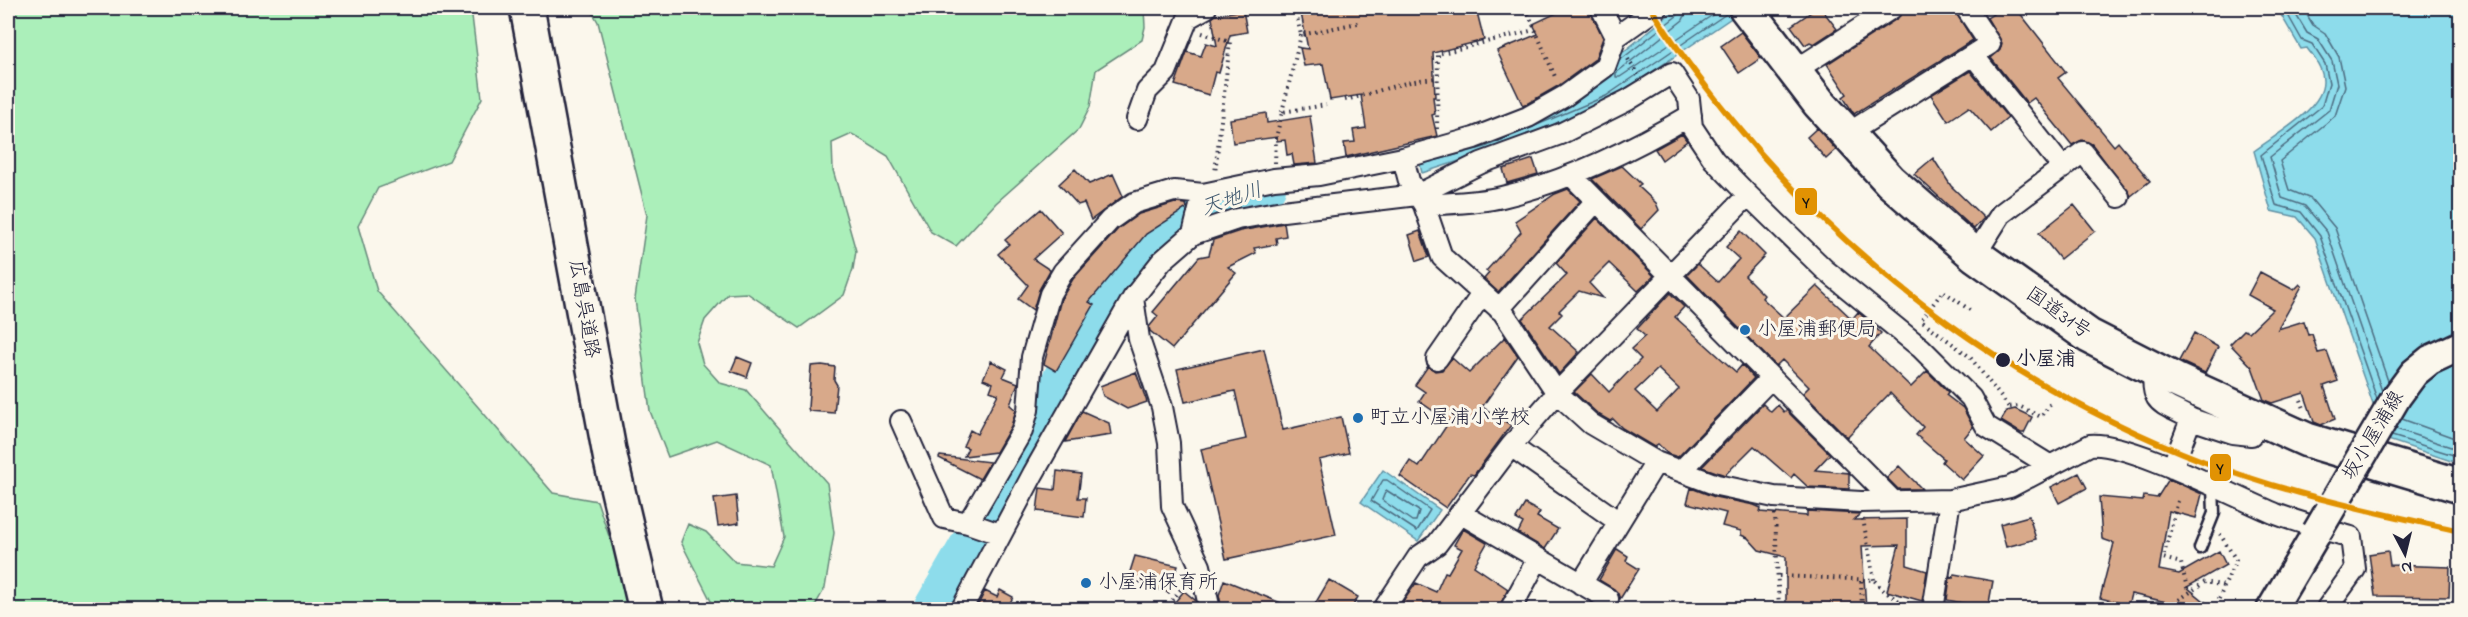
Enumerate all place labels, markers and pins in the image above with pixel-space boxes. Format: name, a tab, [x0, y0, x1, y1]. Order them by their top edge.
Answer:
place label: 小屋浦郵便局	[1757, 316, 1877, 345]
marker: 小屋浦郵便局	[1738, 323, 1752, 337]
place label: 小屋浦	[2016, 346, 2076, 375]
marker: 小屋浦	[1994, 351, 2012, 369]
place label: 町立小屋浦小学校	[1370, 404, 1530, 433]
marker: 町立小屋浦小学校	[1351, 411, 1365, 425]
place label: 小屋浦保育所	[1098, 569, 1218, 598]
marker: 小屋浦保育所	[1079, 576, 1093, 590]

